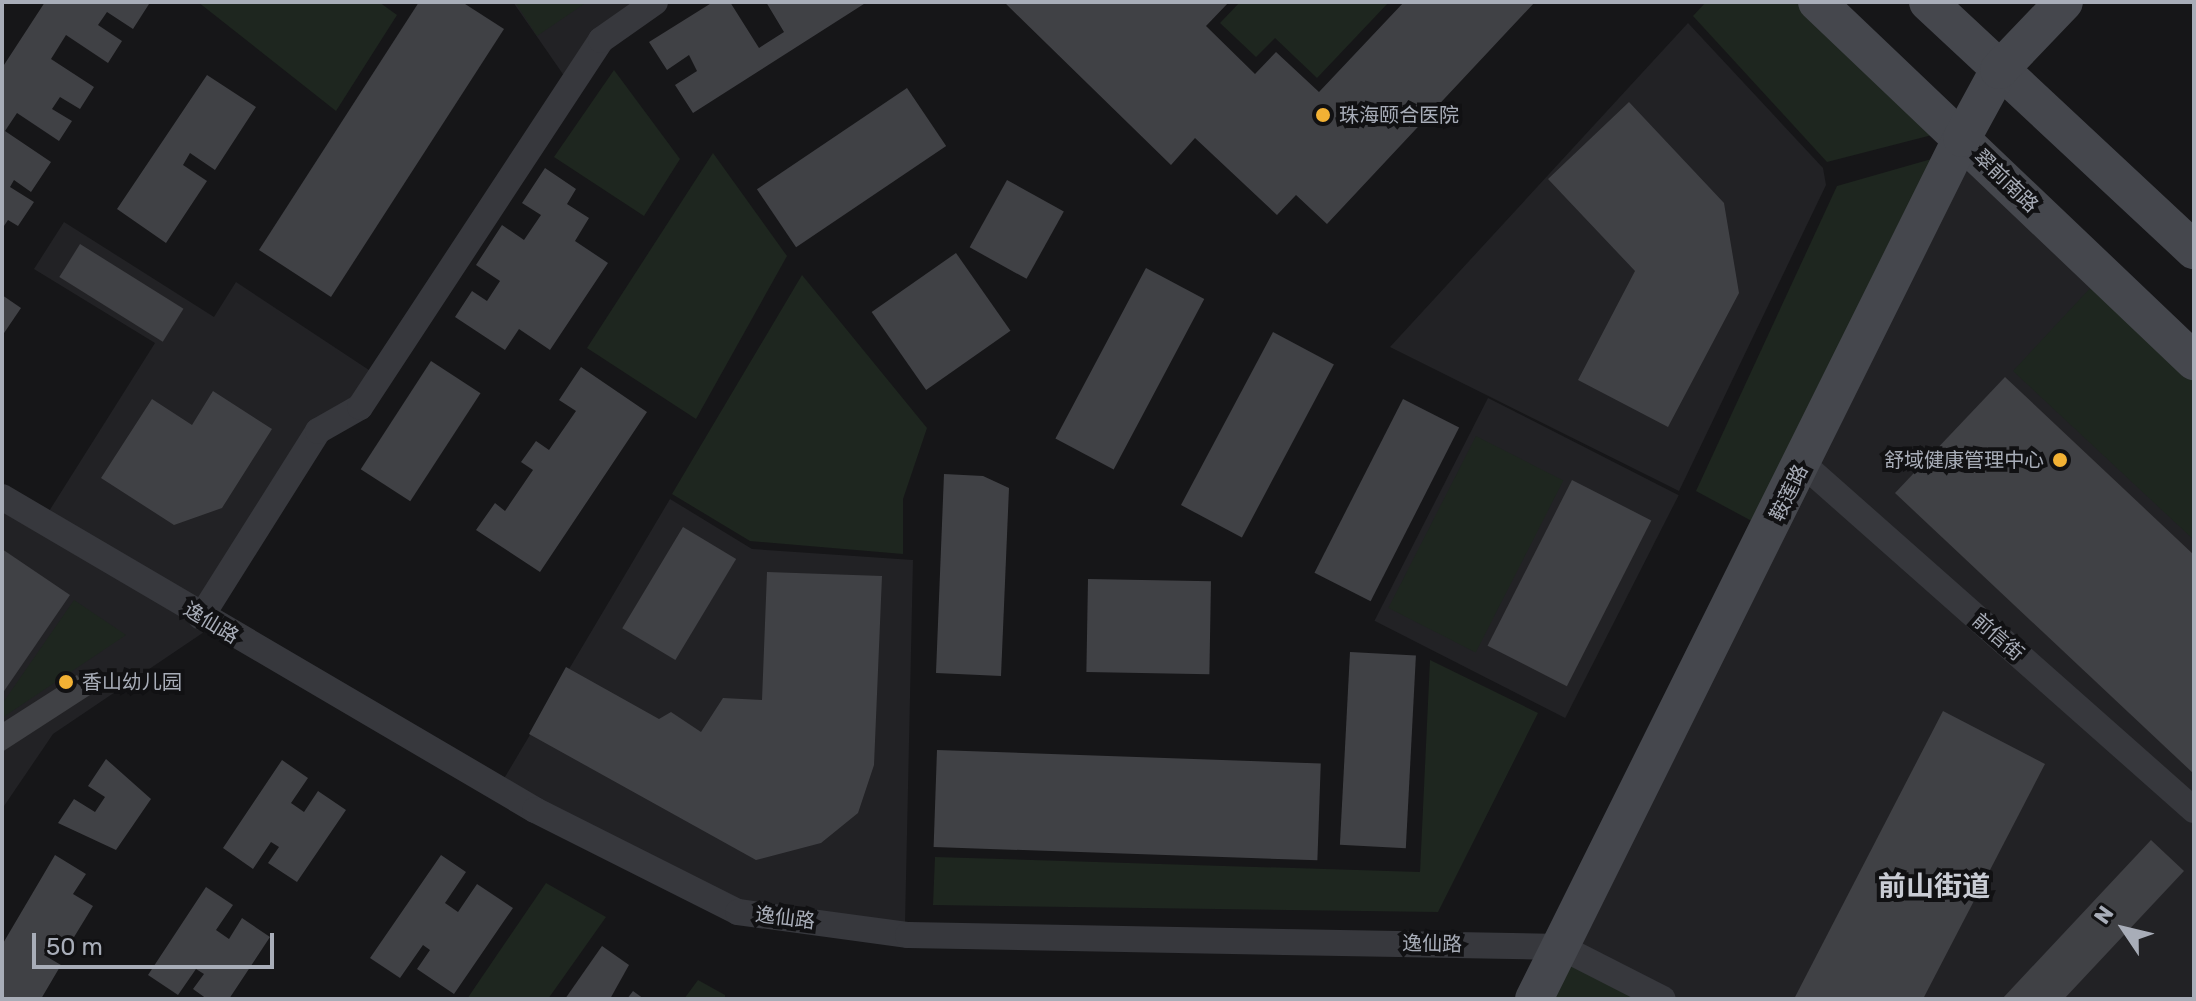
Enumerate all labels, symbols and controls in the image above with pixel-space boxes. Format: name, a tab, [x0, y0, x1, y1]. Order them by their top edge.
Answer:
place label: 珠海颐合医院	[1339, 103, 1459, 127]
marker: 珠海颐合医院	[1314, 106, 1332, 124]
street label: 翠前南路	[1969, 145, 2043, 217]
place label: 舒域健康管理中心	[1884, 448, 2044, 472]
marker: 舒域健康管理中心	[2051, 451, 2069, 469]
street label: 鞍莲路	[1765, 461, 1813, 525]
street label: 逸仙路	[179, 597, 243, 649]
street label: 前信街	[1967, 608, 2029, 666]
place label: 香山幼儿园	[82, 670, 182, 694]
marker: 香山幼儿园	[57, 673, 75, 691]
district label: 前山街道	[1878, 870, 1990, 904]
north arrow	[2084, 889, 2164, 969]
text: N	[2088, 901, 2120, 929]
street label: 逸仙路	[754, 902, 816, 934]
scale bar	[36, 917, 278, 967]
street label: 逸仙路	[1402, 931, 1462, 957]
text: 50 m	[46, 933, 103, 961]

